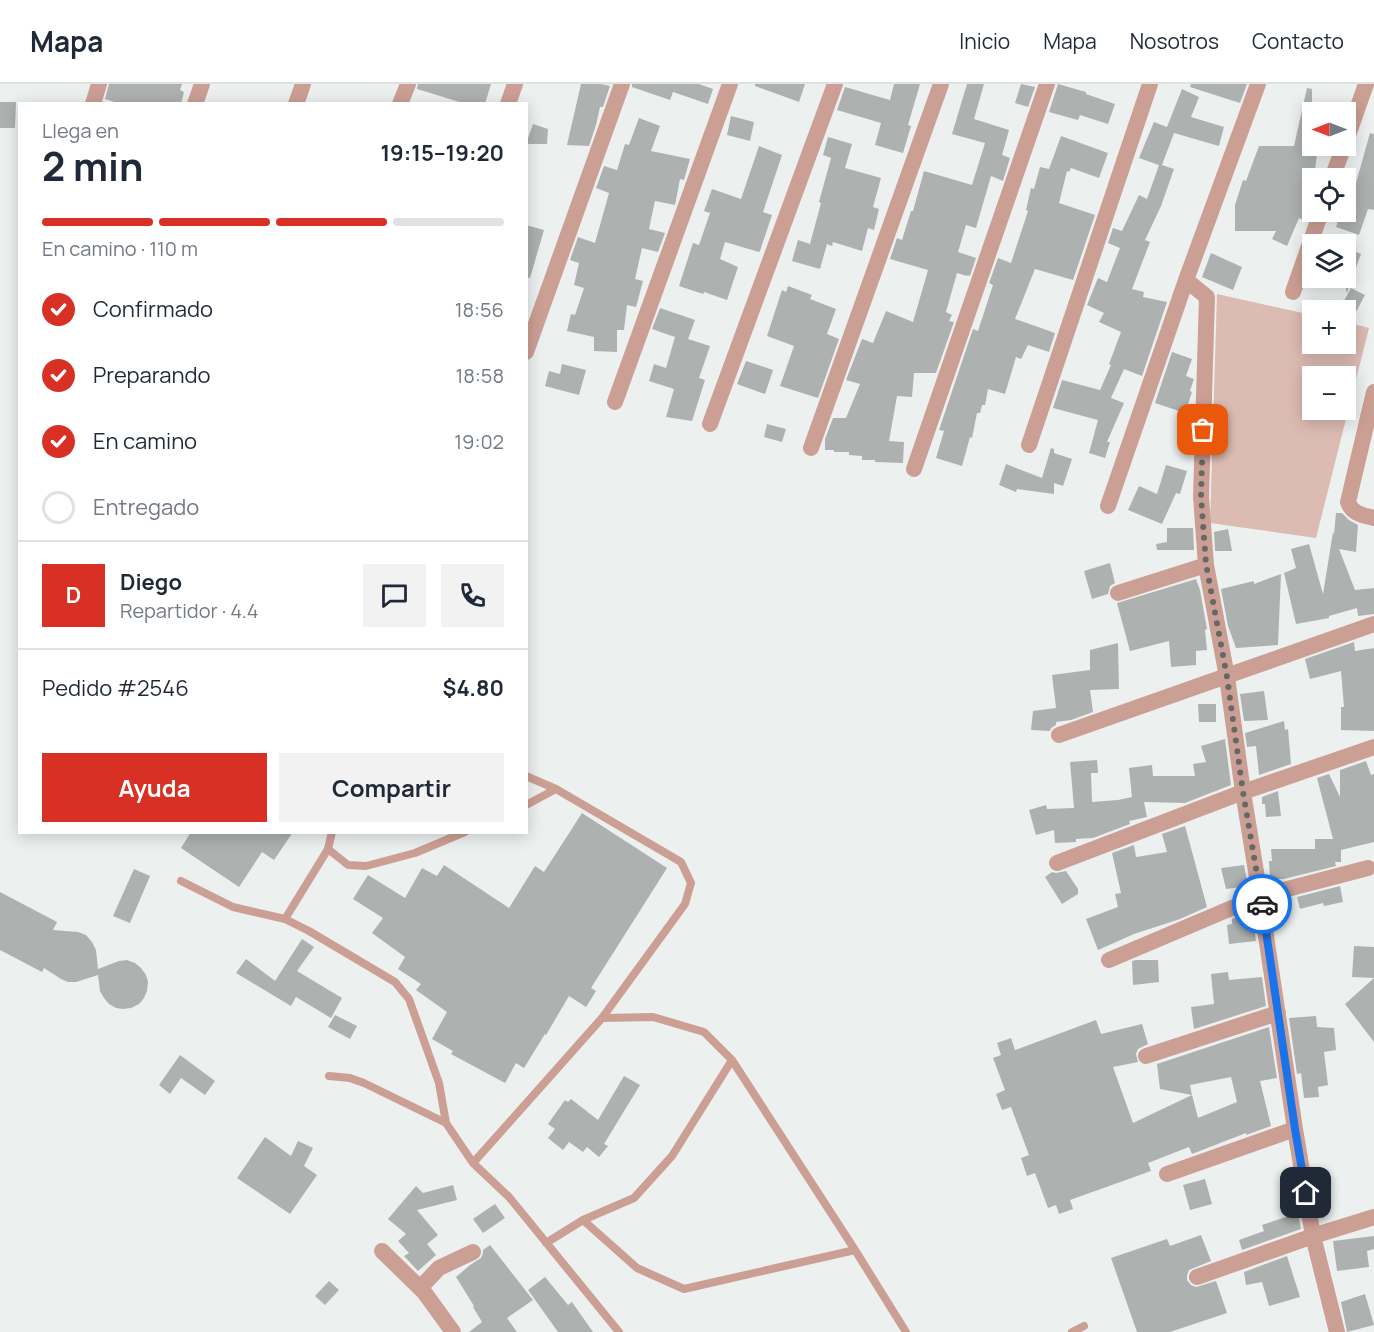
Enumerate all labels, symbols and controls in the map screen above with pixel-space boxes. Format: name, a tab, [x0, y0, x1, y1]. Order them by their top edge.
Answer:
text: Mapa	[30, 22, 103, 60]
text: Inicio	[959, 27, 1010, 55]
text: Mapa	[1043, 27, 1097, 55]
text: Nosotros	[1130, 27, 1219, 55]
text: Contacto	[1252, 27, 1344, 55]
north arrow	[1302, 102, 1356, 156]
map controls	[1302, 102, 1356, 420]
text: Llega en	[42, 117, 119, 144]
text: 19:15–19:20	[380, 138, 504, 168]
text: 2 min	[42, 139, 143, 193]
button: locate	[1302, 168, 1356, 222]
button: layers	[1302, 234, 1356, 288]
text: En camino · 110 m	[42, 235, 198, 262]
icon: check	[42, 293, 75, 326]
text: Confirmado	[93, 294, 213, 324]
text: 18:56	[455, 296, 504, 323]
button: +	[1302, 300, 1356, 354]
icon: check	[42, 359, 75, 392]
text: Preparando	[93, 360, 211, 390]
text: 18:58	[455, 362, 504, 389]
button: −	[1302, 366, 1356, 420]
pin	[1177, 404, 1228, 455]
icon: bag	[1186, 413, 1219, 446]
icon: check	[42, 425, 75, 458]
text: En camino	[93, 426, 197, 456]
text: 19:02	[454, 428, 504, 455]
text: Entregado	[93, 492, 199, 522]
button: chat	[363, 564, 426, 627]
button: phone	[441, 564, 504, 627]
text: Diego	[120, 567, 182, 597]
text: D	[66, 580, 81, 610]
text: Repartidor · 4.4	[120, 597, 259, 624]
text: Pedido #2546	[42, 673, 189, 703]
text: $4.80	[443, 673, 504, 703]
button: Ayuda	[42, 753, 267, 822]
button: Compartir	[279, 753, 504, 822]
courier	[1232, 874, 1292, 934]
icon: car	[1246, 888, 1279, 921]
pin	[1280, 1167, 1331, 1218]
icon: home	[1289, 1176, 1322, 1209]

